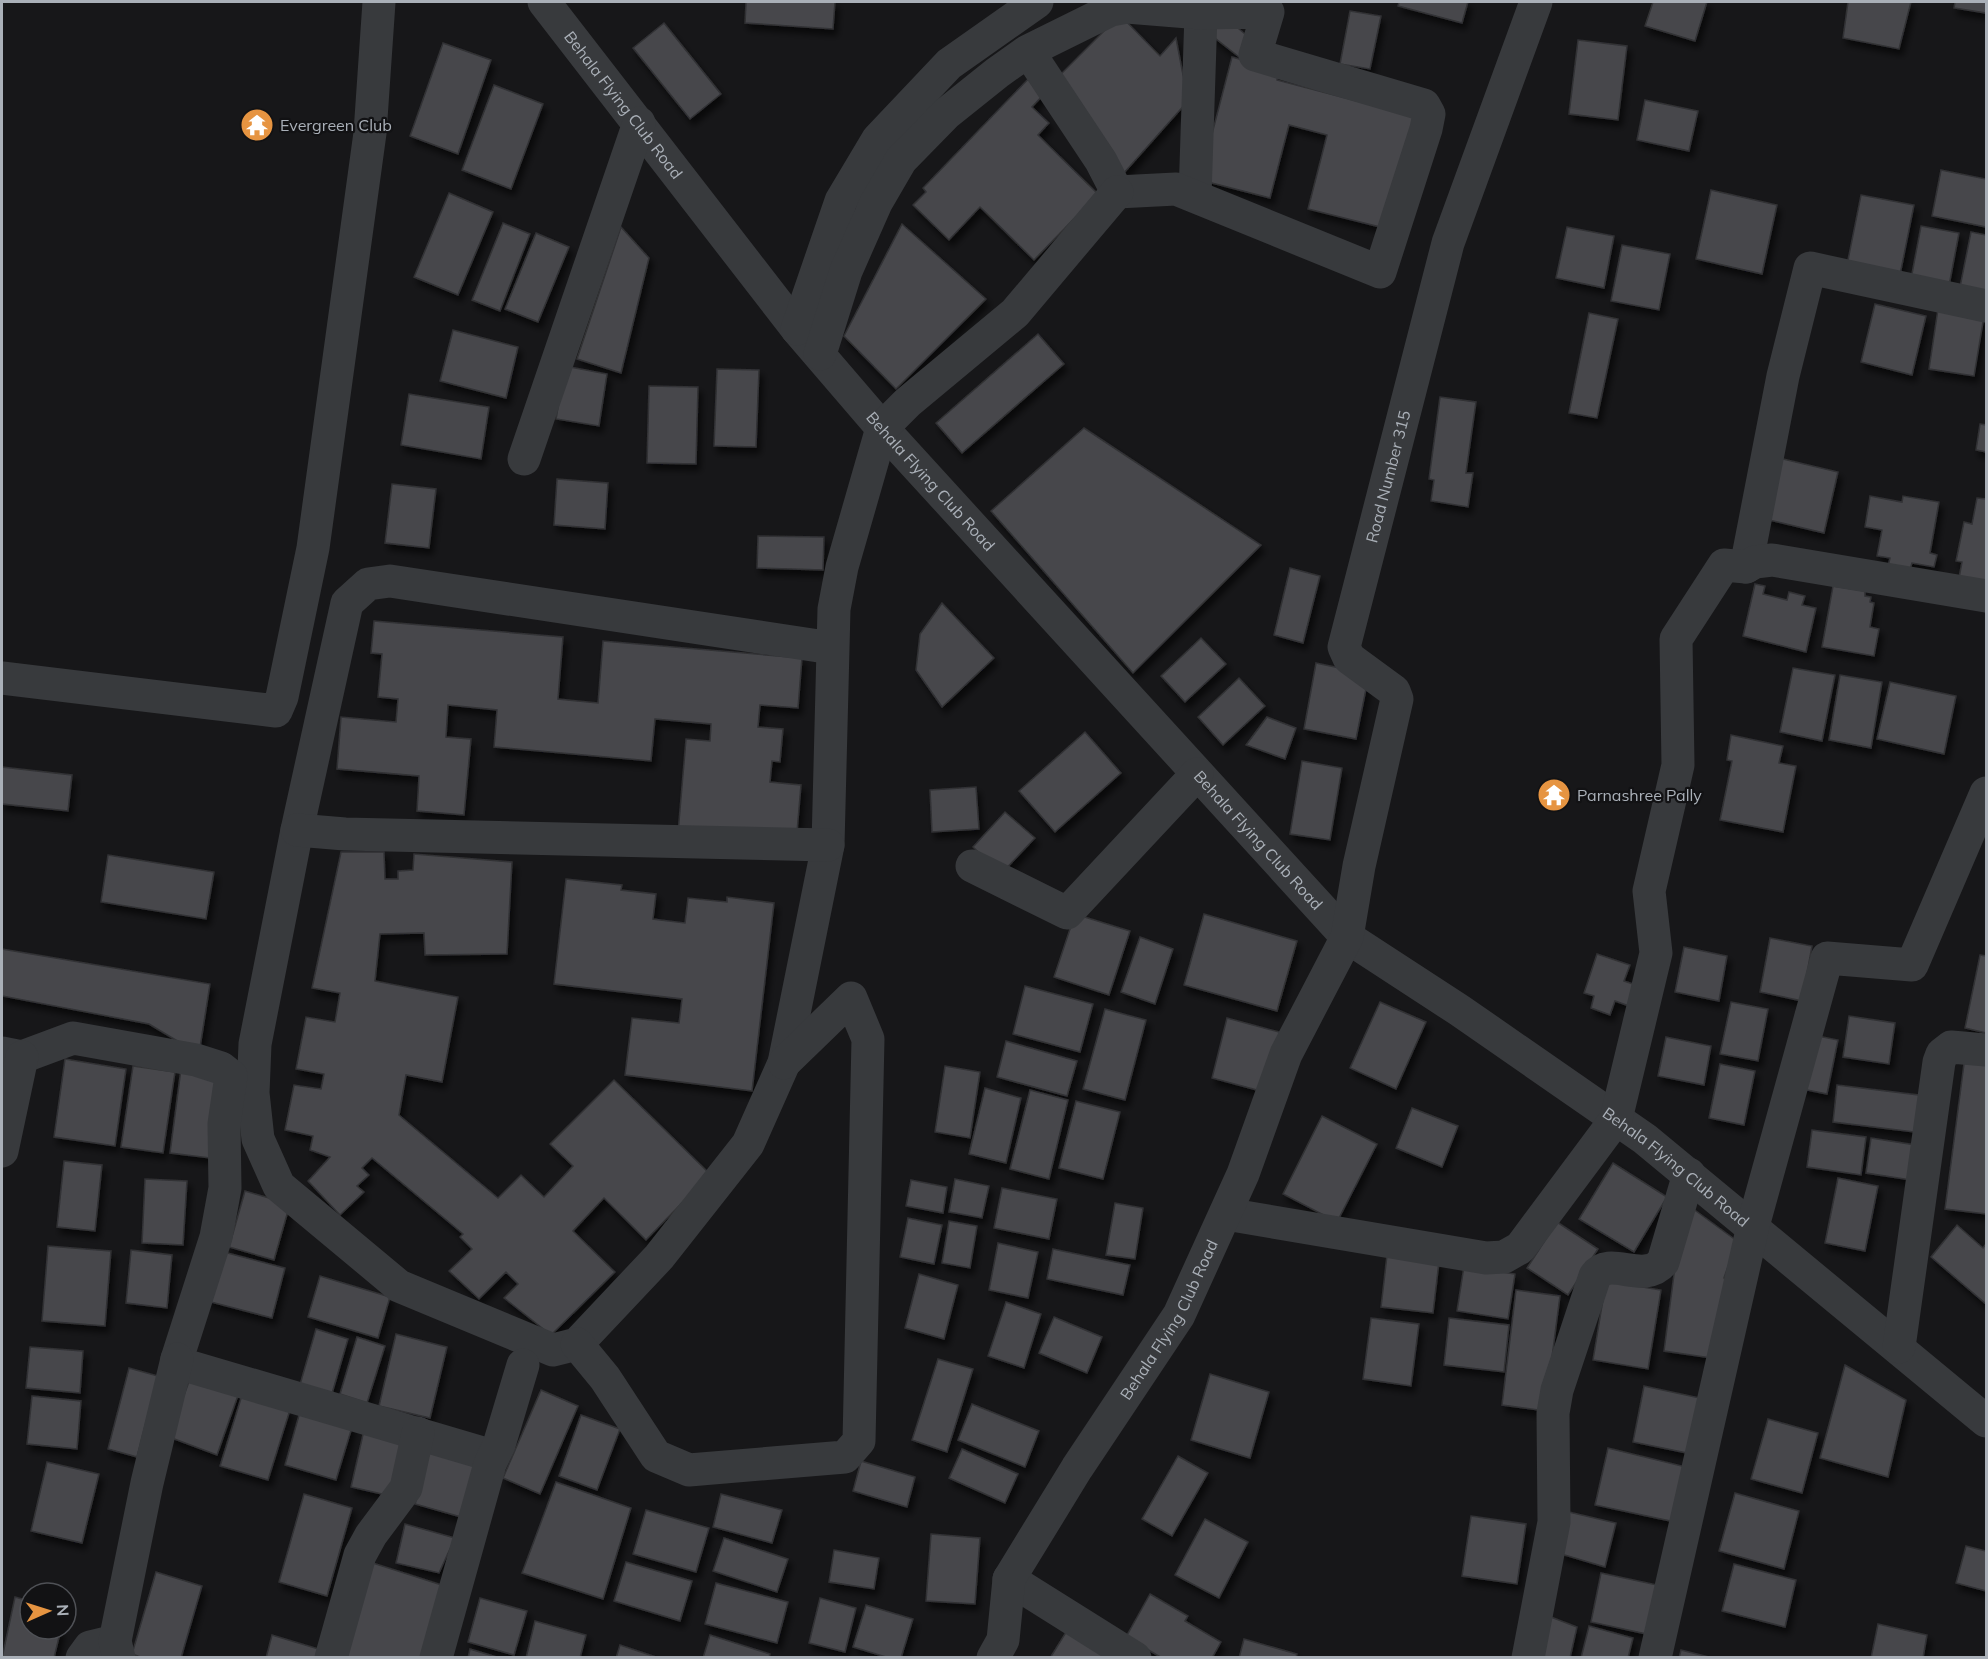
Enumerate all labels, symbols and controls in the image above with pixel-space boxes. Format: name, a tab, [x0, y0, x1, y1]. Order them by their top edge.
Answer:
street label: Behala Flying Club Road	[560, 27, 687, 183]
temple icon: Evergreen Club	[239, 107, 275, 143]
place label: Evergreen Club	[280, 115, 392, 135]
street label: Behala Flying Club Road	[862, 407, 999, 555]
street label: Road Number 315	[1361, 408, 1415, 545]
street label: Behala Flying Club Road	[1190, 766, 1327, 914]
temple icon: Parnashree Pally	[1536, 777, 1572, 813]
place label: Parnashree Pally	[1577, 785, 1702, 805]
street label: Behala Flying Club Road	[1599, 1103, 1753, 1231]
street label: Behala Flying Club Road	[1115, 1236, 1222, 1404]
north arrow	[18, 1581, 78, 1641]
text: N	[53, 1604, 73, 1617]

